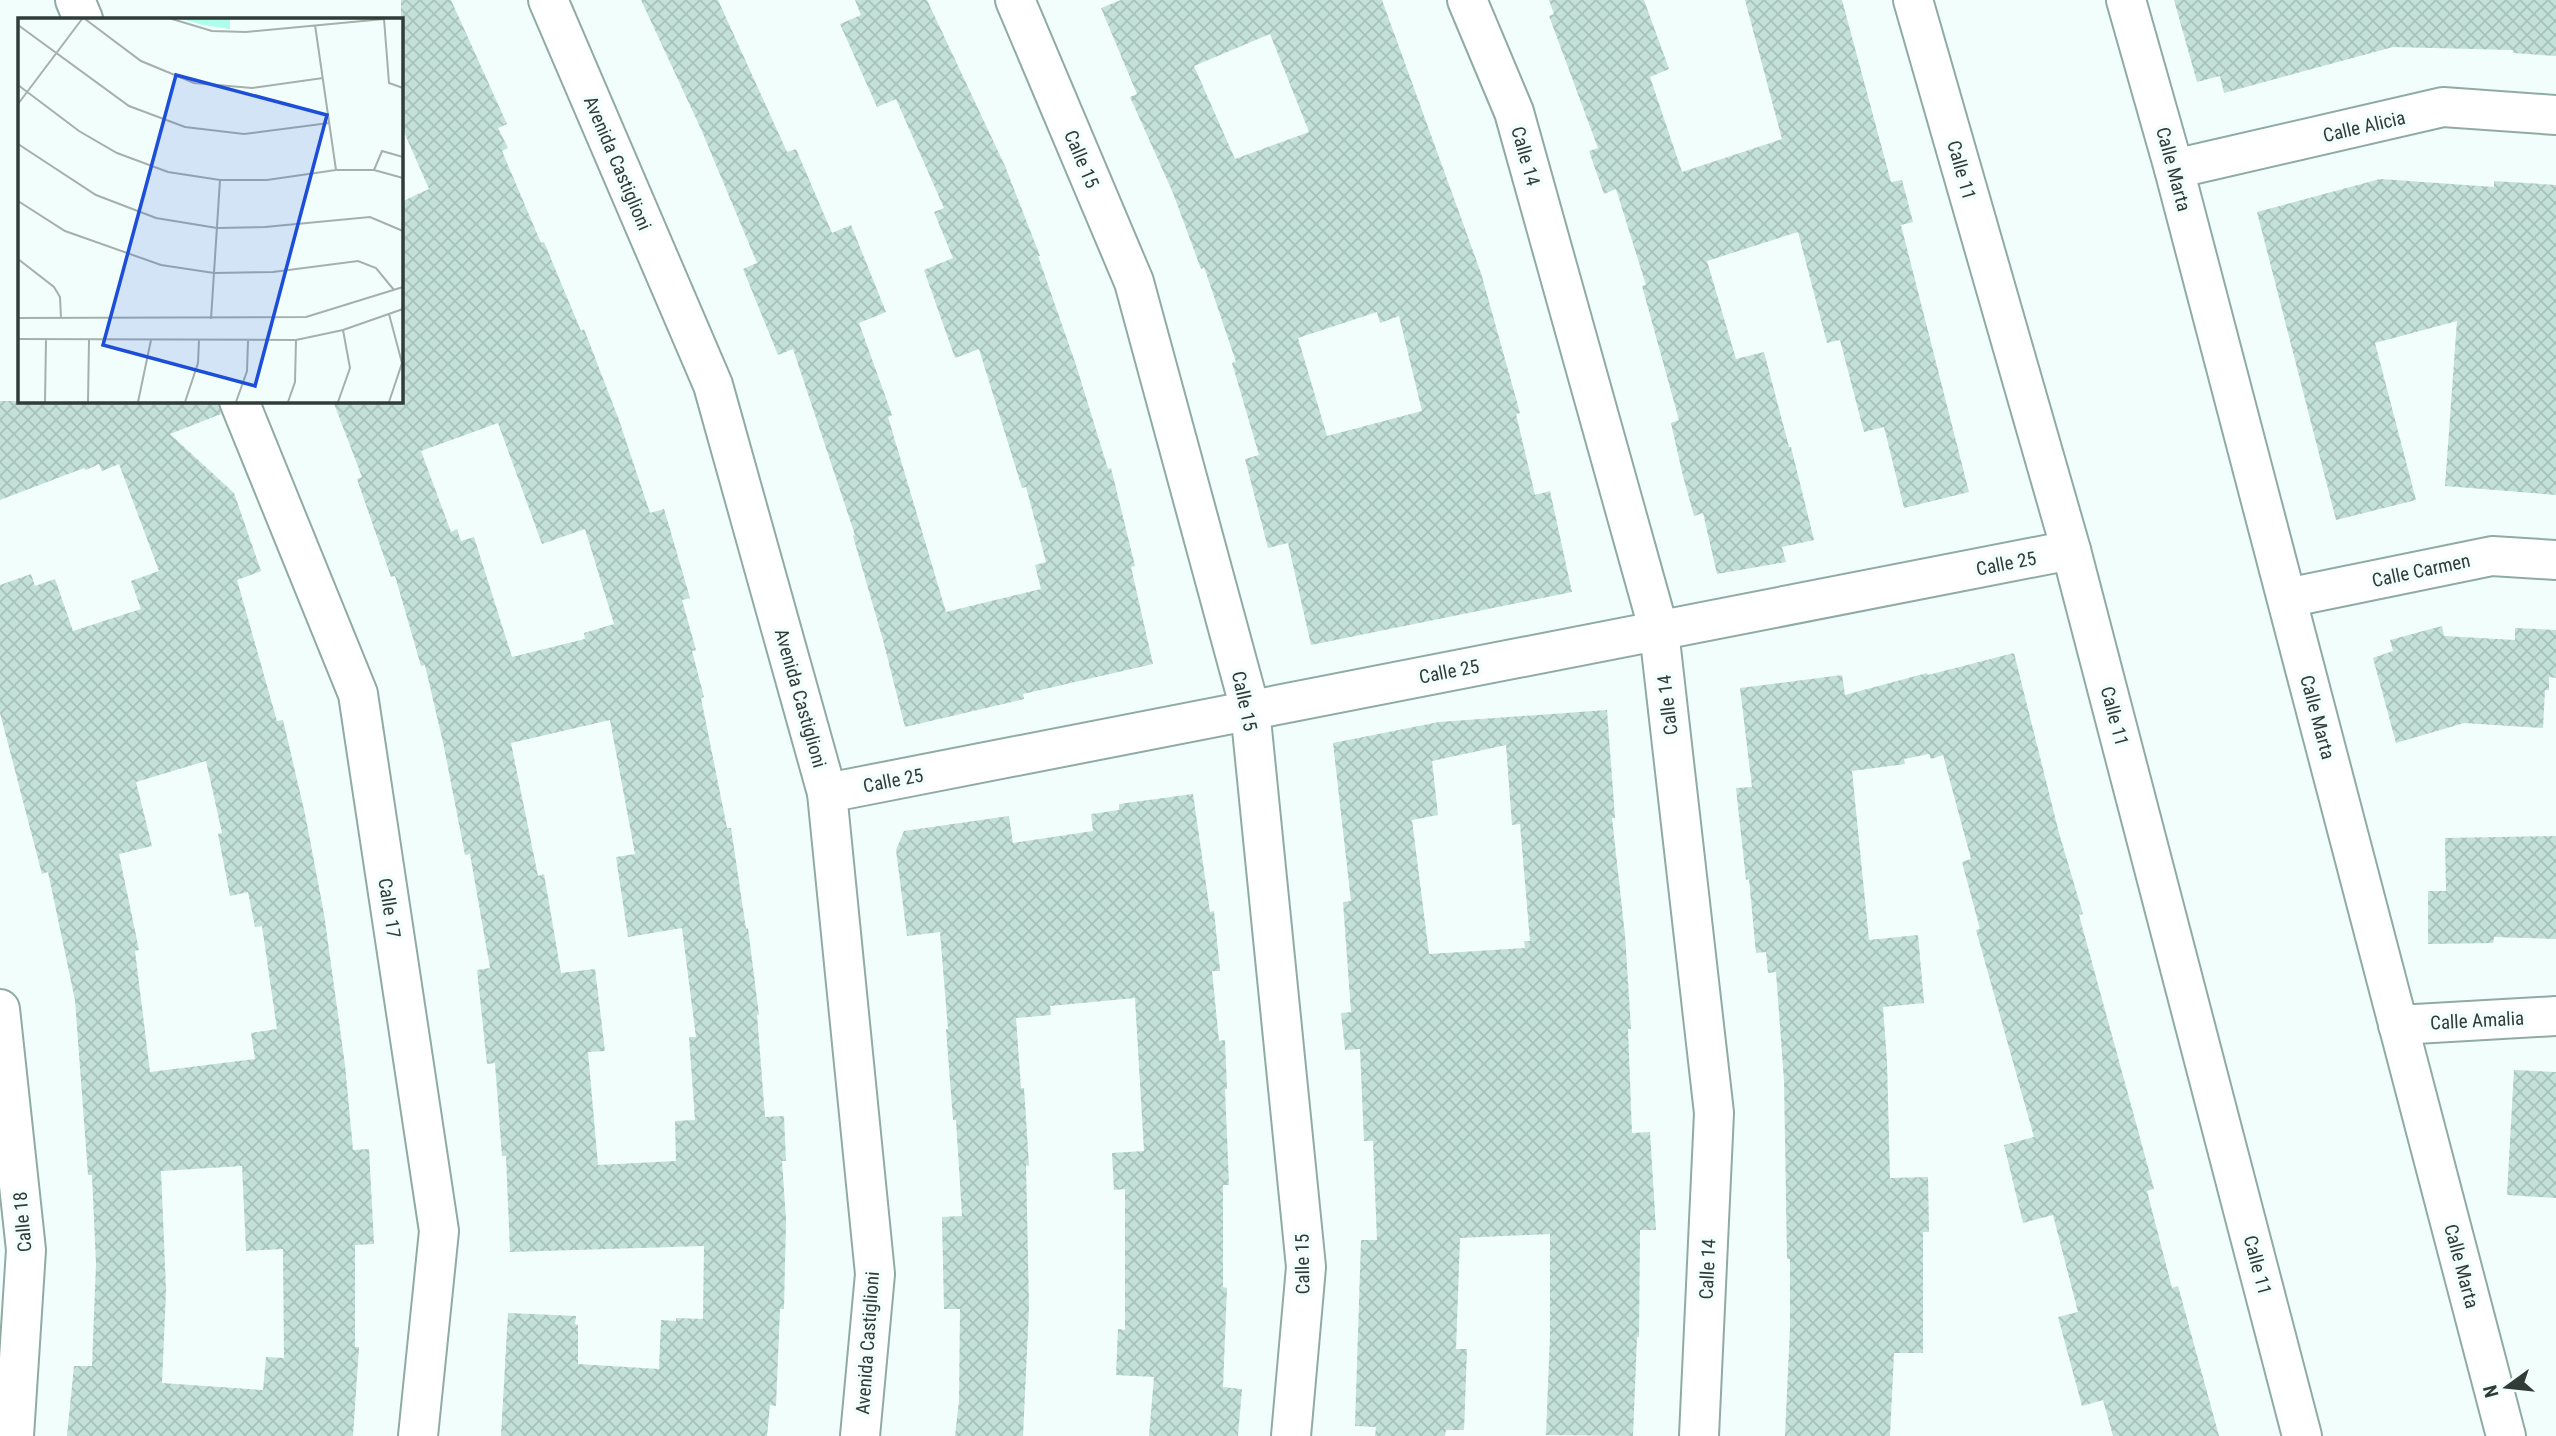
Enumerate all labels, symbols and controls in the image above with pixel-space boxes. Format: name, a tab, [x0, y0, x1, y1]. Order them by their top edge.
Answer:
inset map	[18, 18, 402, 402]
street label: Avenida Castiglioni	[579, 93, 656, 234]
street label: Calle Alicia	[2321, 106, 2408, 147]
street label: Calle 14	[1506, 124, 1545, 188]
street label: Calle Marta	[2151, 124, 2196, 214]
street label: Calle 15	[1059, 127, 1104, 192]
street label: Calle 11	[1942, 138, 1981, 202]
street label: Calle 25	[1974, 546, 2038, 581]
street label: Calle Carmen	[2370, 549, 2472, 592]
street label: Avenida Castiglioni	[770, 626, 831, 770]
street label: Calle 25	[1417, 654, 1481, 689]
street label: Calle 15	[1227, 669, 1262, 733]
street label: Calle Marta	[2295, 672, 2340, 762]
street label: Calle 14	[1652, 673, 1683, 736]
street label: Calle 11	[2096, 684, 2133, 748]
street label: Calle 25	[861, 763, 925, 798]
street label: Calle 17	[373, 876, 406, 940]
street label: Calle Amalia	[2429, 1007, 2525, 1034]
street label: Calle 18	[8, 1191, 37, 1253]
street label: Calle Marta	[2439, 1221, 2484, 1311]
street label: Calle 15	[1290, 1233, 1315, 1294]
street label: Calle 11	[2239, 1233, 2276, 1297]
street label: Calle 14	[1694, 1238, 1721, 1300]
street label: Avenida Castiglioni	[851, 1271, 884, 1415]
north arrow	[2472, 1352, 2542, 1422]
text: N	[2478, 1383, 2504, 1400]

